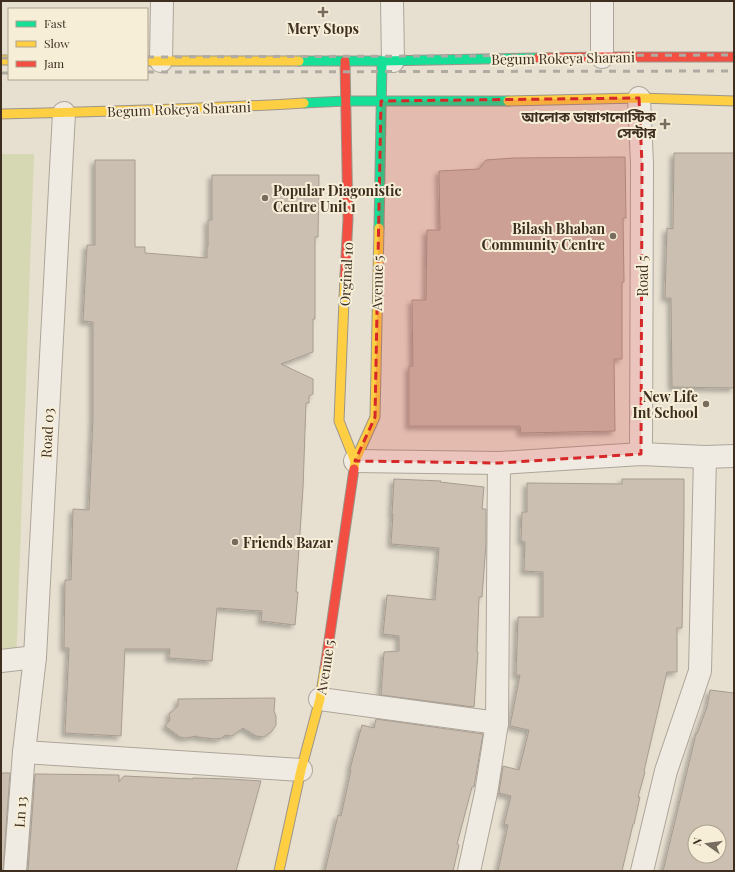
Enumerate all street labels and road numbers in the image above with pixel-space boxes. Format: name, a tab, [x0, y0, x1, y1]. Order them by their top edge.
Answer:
street label: Begum Rokeya Sharani	[491, 47, 635, 69]
street label: Begum Rokeya Sharani	[107, 97, 251, 121]
street label: Orginal 10	[335, 241, 357, 307]
street label: Avenue 5	[367, 255, 387, 312]
street label: Road 5	[633, 255, 652, 297]
street label: Road 03	[36, 408, 58, 458]
street label: Avenue 5	[311, 638, 339, 697]
street label: Ln 13	[9, 796, 31, 828]

